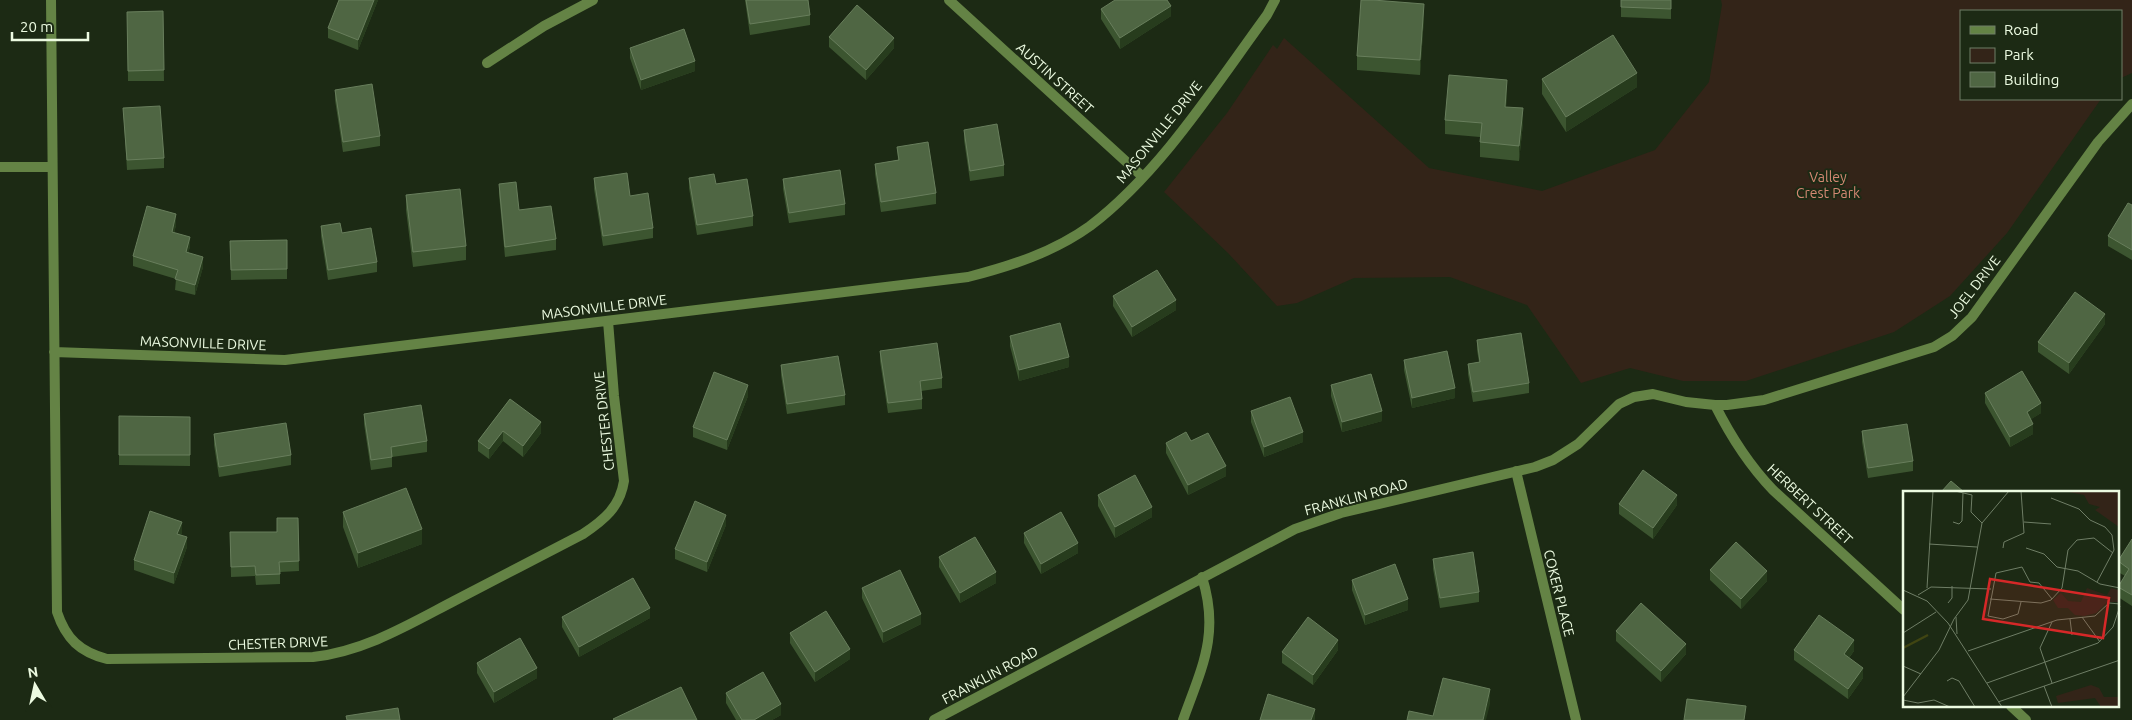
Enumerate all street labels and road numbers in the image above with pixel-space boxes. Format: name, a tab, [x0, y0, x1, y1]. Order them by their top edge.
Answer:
street label: AUSTIN STREET	[1013, 39, 1097, 117]
street label: MASONVILLE DRIVE	[1113, 78, 1205, 186]
street label: JOEL DRIVE	[1945, 252, 2003, 321]
street label: MASONVILLE DRIVE	[540, 291, 668, 323]
street label: MASONVILLE DRIVE	[140, 333, 267, 353]
street label: CHESTER DRIVE	[591, 370, 617, 472]
street label: HERBERT STREET	[1764, 461, 1856, 548]
street label: FRANKLIN ROAD	[1303, 475, 1410, 519]
street label: COKER PLACE	[1540, 548, 1578, 638]
street label: CHESTER DRIVE	[228, 633, 328, 653]
street label: FRANKLIN ROAD	[939, 643, 1041, 707]

